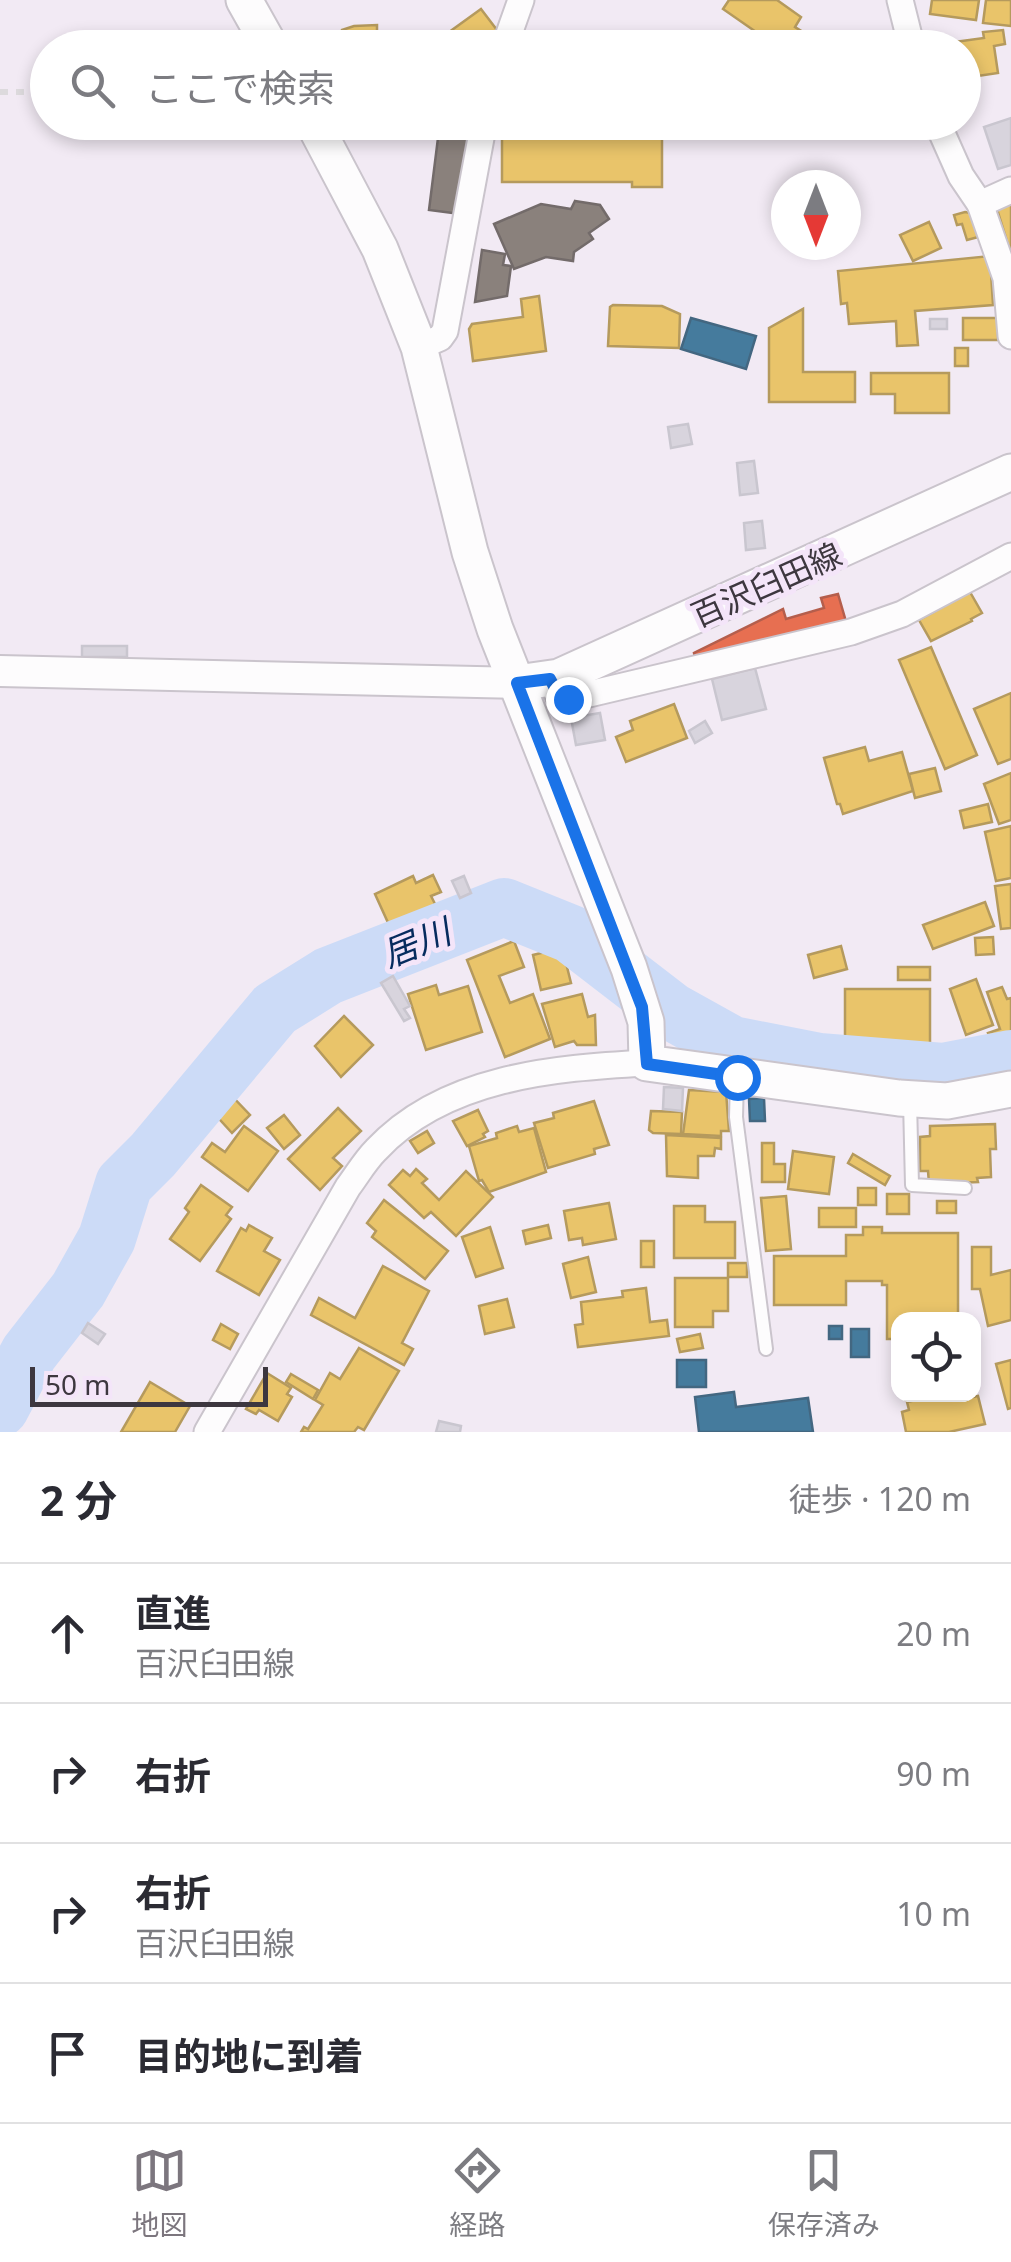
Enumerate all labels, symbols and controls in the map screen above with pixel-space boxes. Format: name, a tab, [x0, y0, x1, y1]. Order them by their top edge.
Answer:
search box	[30, 30, 981, 140]
icon: search	[65, 58, 120, 113]
text: ここで検索	[145, 61, 335, 113]
north arrow	[771, 170, 861, 260]
street label: 百沢臼田線	[684, 532, 848, 636]
route end	[546, 677, 592, 723]
water label: 居川	[375, 906, 461, 977]
route start	[715, 1055, 761, 1101]
map controls	[891, 1312, 981, 1402]
button: locate	[891, 1312, 981, 1402]
scale bar	[30, 1362, 268, 1406]
text: 50 m	[45, 1365, 111, 1403]
text: 2 分	[40, 1471, 117, 1528]
text: 徒歩 · 120 m	[789, 1477, 971, 1520]
text: 直進	[135, 1586, 211, 1638]
icon: ahead	[40, 1606, 95, 1661]
text: 20 m	[896, 1612, 971, 1655]
text: 百沢臼田線	[135, 1641, 295, 1684]
icon: right	[40, 1746, 95, 1801]
text: 右折	[135, 1749, 211, 1801]
text: 90 m	[896, 1752, 971, 1795]
text: 右折	[135, 1866, 211, 1918]
icon: right	[40, 1886, 95, 1941]
text: 10 m	[896, 1892, 971, 1935]
text: 百沢臼田線	[135, 1921, 295, 1964]
icon: arrive	[40, 2026, 95, 2081]
text: 目的地に到着	[135, 2029, 363, 2081]
tab: 地図	[131, 2143, 187, 2243]
tab: 経路	[449, 2143, 506, 2243]
tab: 保存済み	[768, 2143, 880, 2243]

